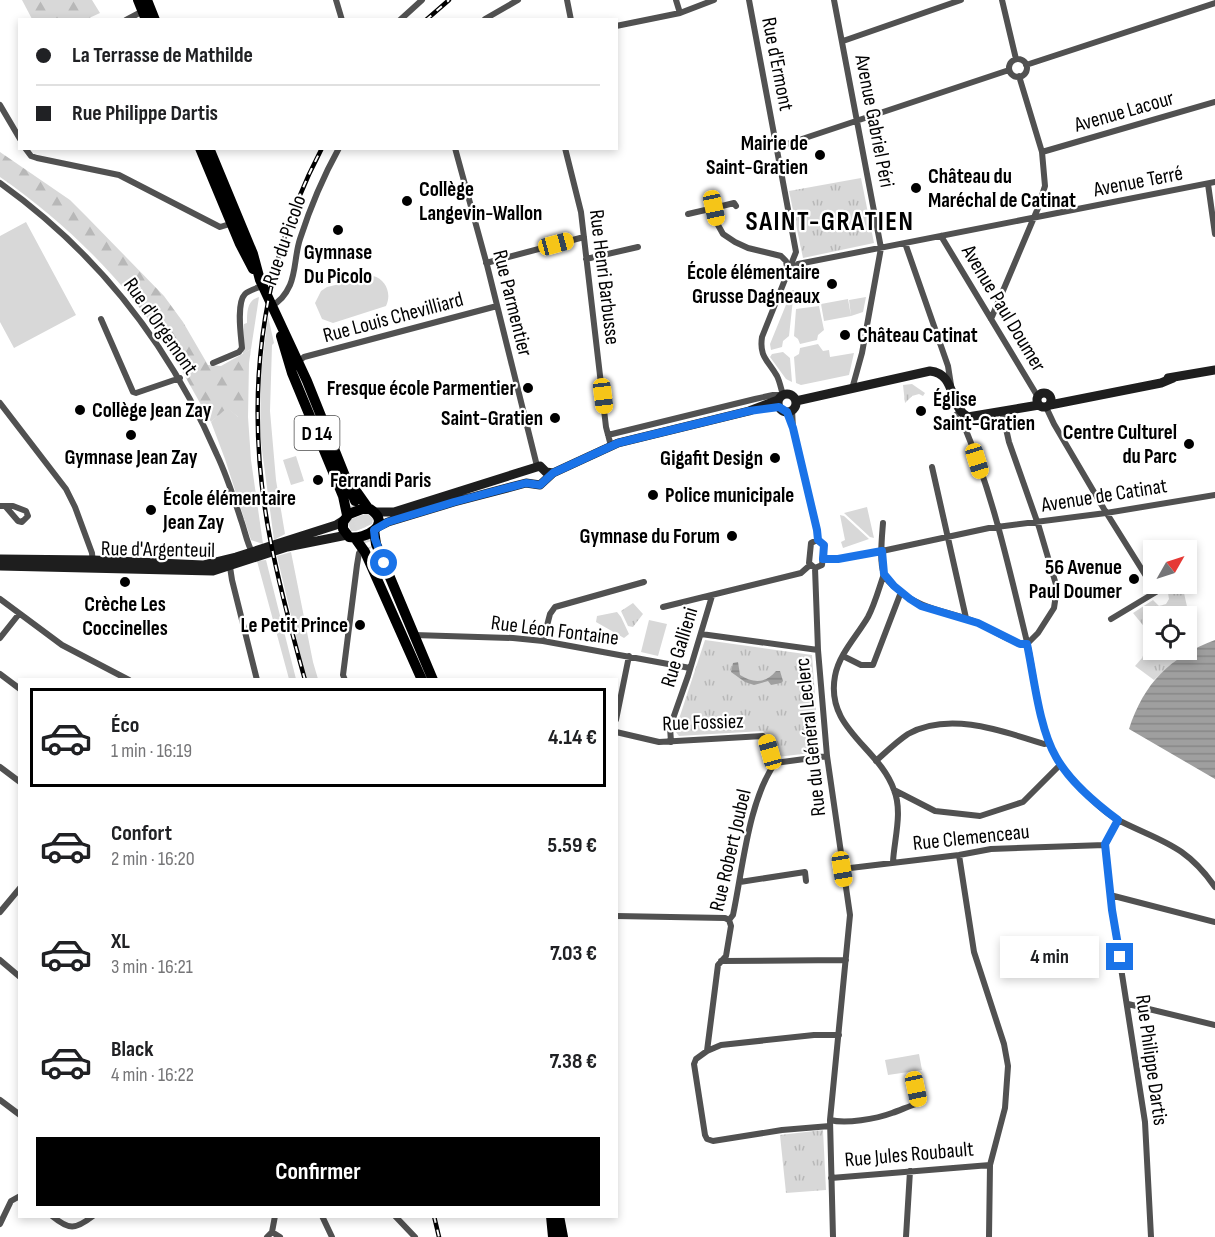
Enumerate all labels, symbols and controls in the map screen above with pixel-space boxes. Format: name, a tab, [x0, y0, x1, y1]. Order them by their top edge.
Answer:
street label: Rue d'Ermont	[756, 15, 799, 113]
text: La Terrasse de Mathilde	[72, 42, 253, 69]
street label: Avenue Gabriel Péri	[849, 52, 900, 190]
street label: Avenue Lacour	[1071, 85, 1177, 138]
text: Rue Philippe Dartis	[72, 100, 218, 127]
place label: Mairie de Saint-Gratien	[706, 131, 808, 180]
marker: Mairie de Saint-Gratien	[813, 148, 827, 162]
street label: Avenue Terré	[1090, 161, 1185, 203]
place label: Château du Maréchal de Catinat	[928, 164, 1076, 213]
place label: Collège Langevin-Wallon	[419, 177, 542, 226]
marker: Château du Maréchal de Catinat	[909, 181, 923, 195]
car	[701, 189, 727, 227]
street label: Rue du Picolo	[257, 192, 312, 288]
marker: Collège Langevin-Wallon	[400, 194, 414, 208]
district label: SAINT-GRATIEN	[746, 206, 914, 238]
street label: Rue Henri Barbusse	[584, 208, 625, 346]
marker: Gymnase Du Picolo	[331, 223, 345, 237]
car	[536, 231, 576, 257]
place label: Gymnase Du Picolo	[304, 240, 372, 289]
street label: Avenue Paul Doumer	[955, 240, 1051, 376]
street label: Rue Parmentier	[487, 247, 538, 359]
place label: École élémentaire Grusse Dagneaux	[687, 260, 820, 309]
street label: Rue d'Orgemont	[118, 273, 203, 380]
marker: École élémentaire Grusse Dagneaux	[825, 277, 839, 291]
street label: Rue Louis Chevilliard	[320, 287, 466, 348]
place label: Château Catinat	[857, 323, 978, 348]
marker: Château Catinat	[838, 328, 852, 342]
place label: Fresque école Parmentier	[327, 376, 517, 401]
car	[592, 377, 614, 415]
marker: Fresque école Parmentier	[521, 381, 535, 395]
place label: Église Saint-Gratien	[933, 387, 1035, 436]
place label: Collège Jean Zay	[92, 398, 212, 423]
marker: Collège Jean Zay	[73, 403, 87, 417]
marker: Église Saint-Gratien	[914, 404, 928, 418]
place label: Saint-Gratien	[441, 406, 543, 431]
marker: Saint-Gratien	[548, 411, 562, 425]
road number: D 14	[294, 416, 340, 450]
place label: Centre Culturel du Parc	[1063, 420, 1177, 469]
marker: Gymnase Jean Zay	[124, 428, 138, 442]
marker: Centre Culturel du Parc	[1182, 437, 1196, 451]
car	[963, 441, 991, 481]
place label: Gymnase Jean Zay	[65, 445, 198, 470]
place label: Gigafit Design	[660, 446, 763, 471]
marker: Gigafit Design	[768, 451, 782, 465]
place label: Ferrandi Paris	[330, 468, 431, 493]
marker: Ferrandi Paris	[311, 473, 325, 487]
street label: Avenue de Catinat	[1038, 473, 1169, 518]
place label: Police municipale	[665, 483, 794, 508]
place label: École élémentaire Jean Zay	[162, 486, 296, 535]
marker: Police municipale	[646, 488, 660, 502]
marker: École élémentaire Jean Zay	[144, 503, 158, 517]
place label: Gymnase du Forum	[580, 524, 720, 549]
marker: Gymnase du Forum	[725, 529, 739, 543]
street label: Rue d'Argenteuil	[101, 536, 215, 563]
north arrow	[1143, 540, 1197, 594]
map controls	[1143, 540, 1197, 660]
route start	[370, 549, 397, 576]
place label: 56 Avenue Paul Doumer	[1029, 555, 1123, 604]
marker: 56 Avenue Paul Doumer	[1127, 572, 1141, 586]
marker: Crèche Les Coccinelles	[118, 575, 132, 589]
place label: Crèche Les Coccinelles	[82, 592, 168, 641]
street label: Rue Gallieni	[656, 604, 703, 690]
button: locate	[1143, 606, 1197, 660]
street label: Rue Léon Fontaine	[490, 610, 620, 651]
place label: Le Petit Prince	[240, 613, 348, 638]
marker: Le Petit Prince	[353, 618, 367, 632]
street label: Rue du Général Leclerc	[790, 656, 831, 818]
street label: Rue Fossiez	[662, 709, 745, 736]
icon: car	[39, 711, 93, 765]
text: Éco	[111, 712, 139, 739]
text: 4.14 €	[548, 724, 597, 751]
car	[756, 732, 784, 772]
text: 1 min · 16:19	[111, 739, 192, 763]
street label: Rue Robert Joubel	[704, 787, 757, 914]
icon: car	[39, 819, 93, 873]
street label: Rue Clemenceau	[911, 819, 1031, 856]
text: Confort	[111, 820, 172, 847]
text: 5.59 €	[548, 832, 597, 859]
text: 2 min · 16:20	[111, 847, 195, 871]
car	[830, 850, 854, 888]
icon: car	[39, 927, 93, 981]
text: XL	[111, 928, 130, 955]
callout: 4 min	[1000, 936, 1099, 978]
text: 7.03 €	[550, 940, 597, 967]
route end	[1106, 943, 1133, 970]
text: 4 min	[1030, 945, 1069, 969]
text: 3 min · 16:21	[111, 955, 193, 979]
street label: Rue Philippe Dartis	[1130, 993, 1173, 1127]
icon: car	[39, 1035, 93, 1089]
text: Black	[111, 1036, 153, 1063]
text: 7.38 €	[550, 1048, 597, 1075]
text: 4 min · 16:22	[111, 1063, 194, 1087]
car	[903, 1070, 929, 1108]
street label: Rue Jules Roubault	[844, 1136, 975, 1173]
button: Confirmer	[36, 1137, 600, 1206]

